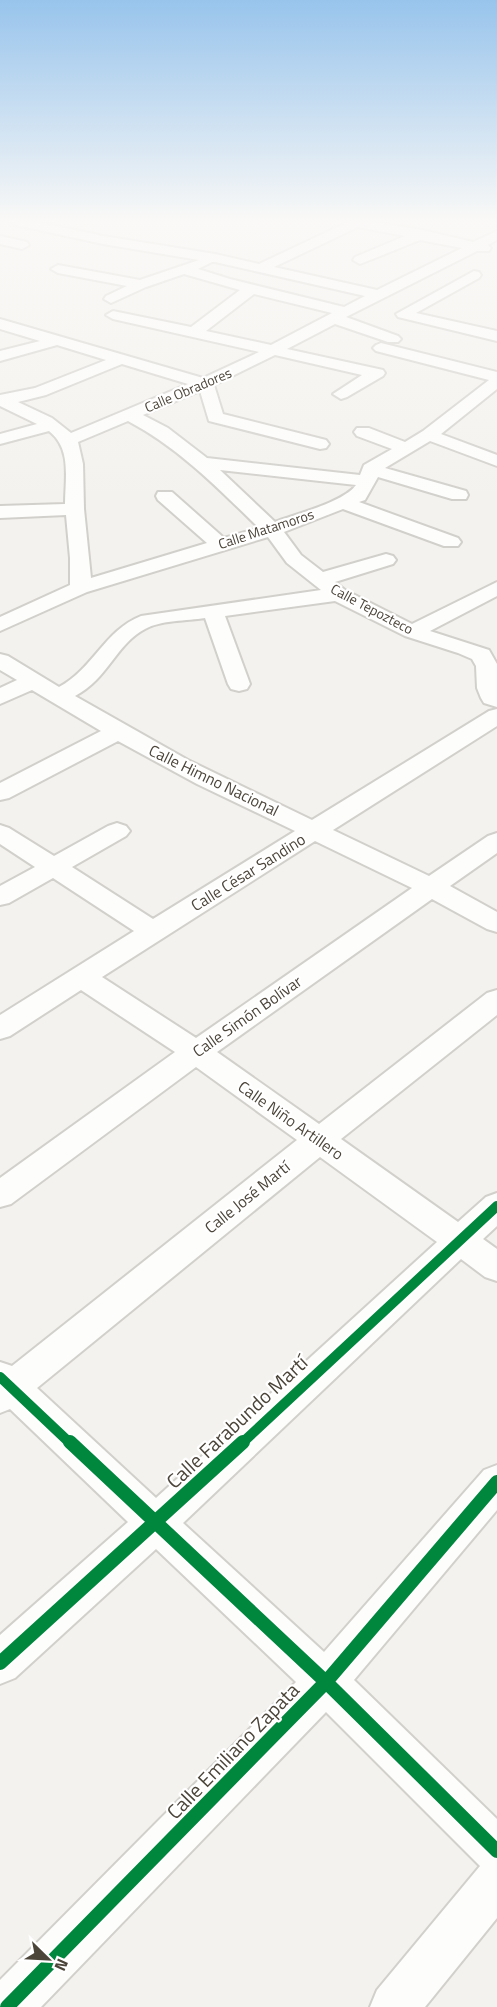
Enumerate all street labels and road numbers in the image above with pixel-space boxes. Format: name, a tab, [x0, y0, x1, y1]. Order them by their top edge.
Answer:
street label: Calle Obradores	[141, 362, 235, 417]
street label: Calle Matamoros	[215, 503, 316, 554]
street label: Calle Tepozteco	[327, 578, 417, 639]
street label: Calle Himno Nacional	[145, 738, 283, 822]
street label: Calle César Sandino	[186, 827, 310, 917]
street label: Calle Simón Bolívar	[188, 969, 307, 1063]
street label: Calle Niño Artillero	[233, 1075, 349, 1165]
street label: Calle José Martí	[199, 1154, 296, 1239]
street label: Calle Farabundo Martí	[159, 1346, 316, 1496]
street label: Calle Emiliano Zapata	[159, 1675, 306, 1826]

